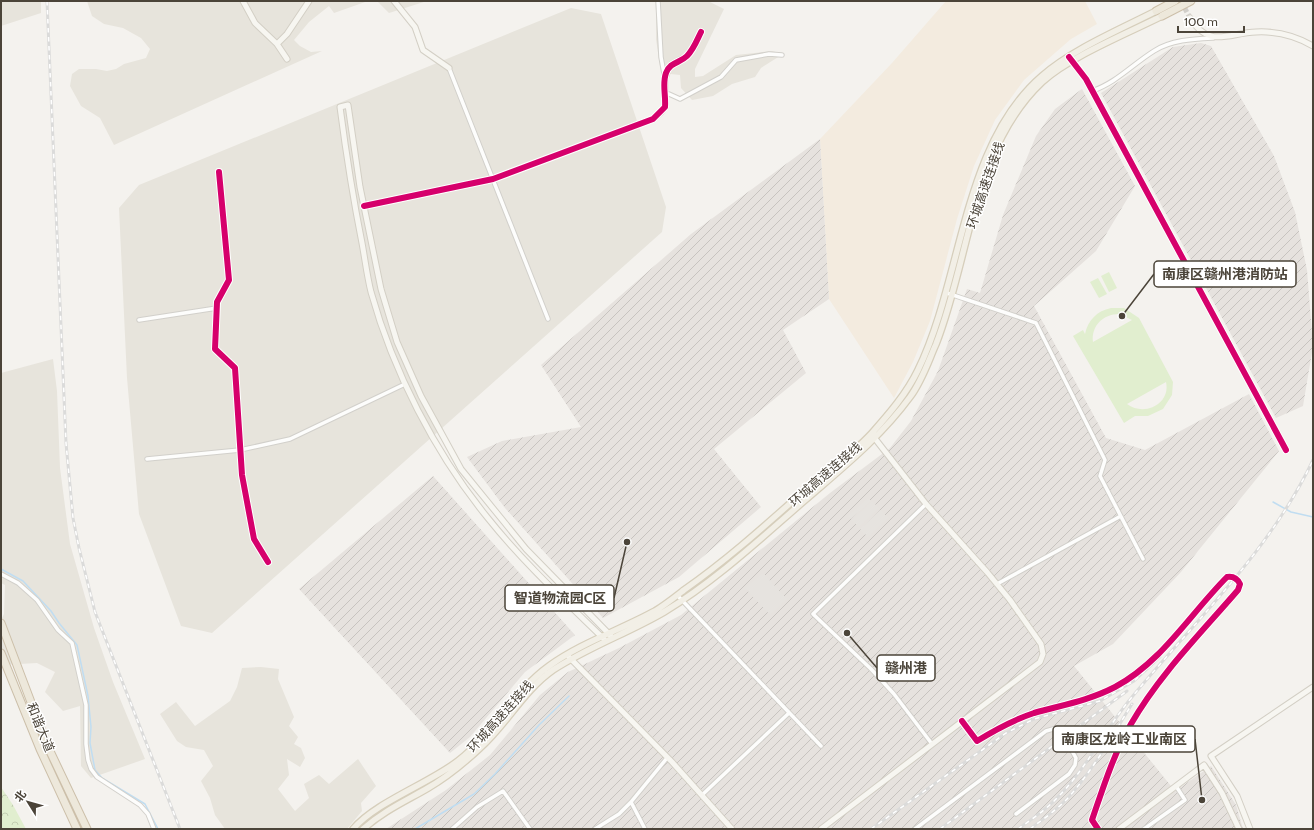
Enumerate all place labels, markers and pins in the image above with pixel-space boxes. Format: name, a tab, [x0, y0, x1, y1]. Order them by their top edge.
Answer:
callout: 南康区赣州港消防站	[1154, 261, 1296, 287]
callout: 智道物流园C区	[505, 585, 614, 611]
callout: 赣州港	[877, 655, 935, 681]
callout: 南康区龙岭工业南区	[1053, 726, 1195, 752]

